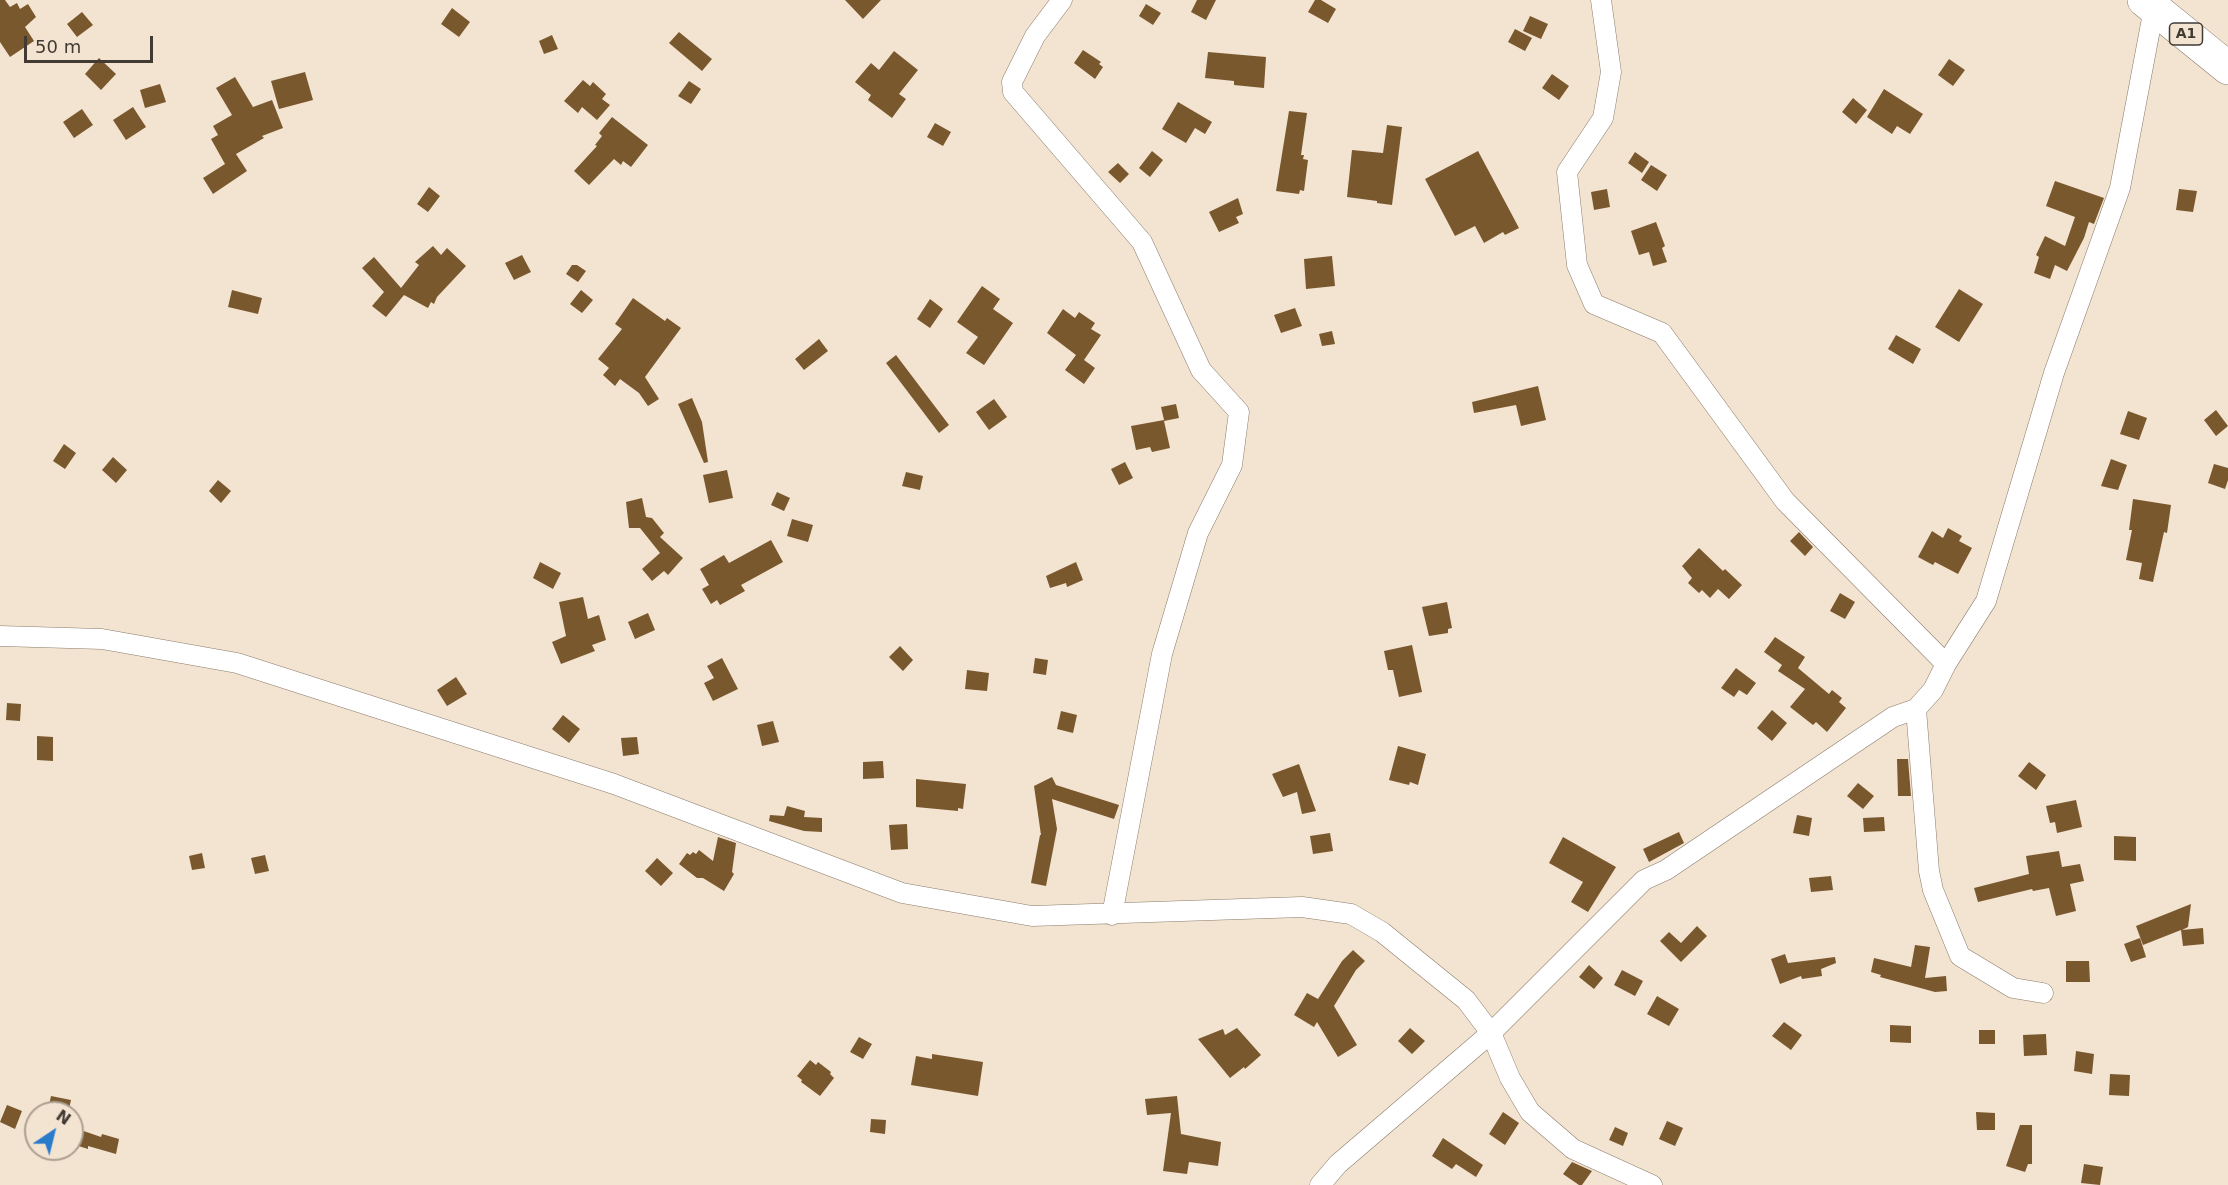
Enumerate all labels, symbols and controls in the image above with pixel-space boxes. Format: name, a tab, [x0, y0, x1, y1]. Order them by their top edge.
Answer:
road number: A1	[2170, 23, 2202, 45]
scale bar	[27, 24, 156, 62]
text: 50 m	[35, 36, 81, 57]
north arrow	[24, 1101, 84, 1161]
text: N	[53, 1106, 74, 1129]

